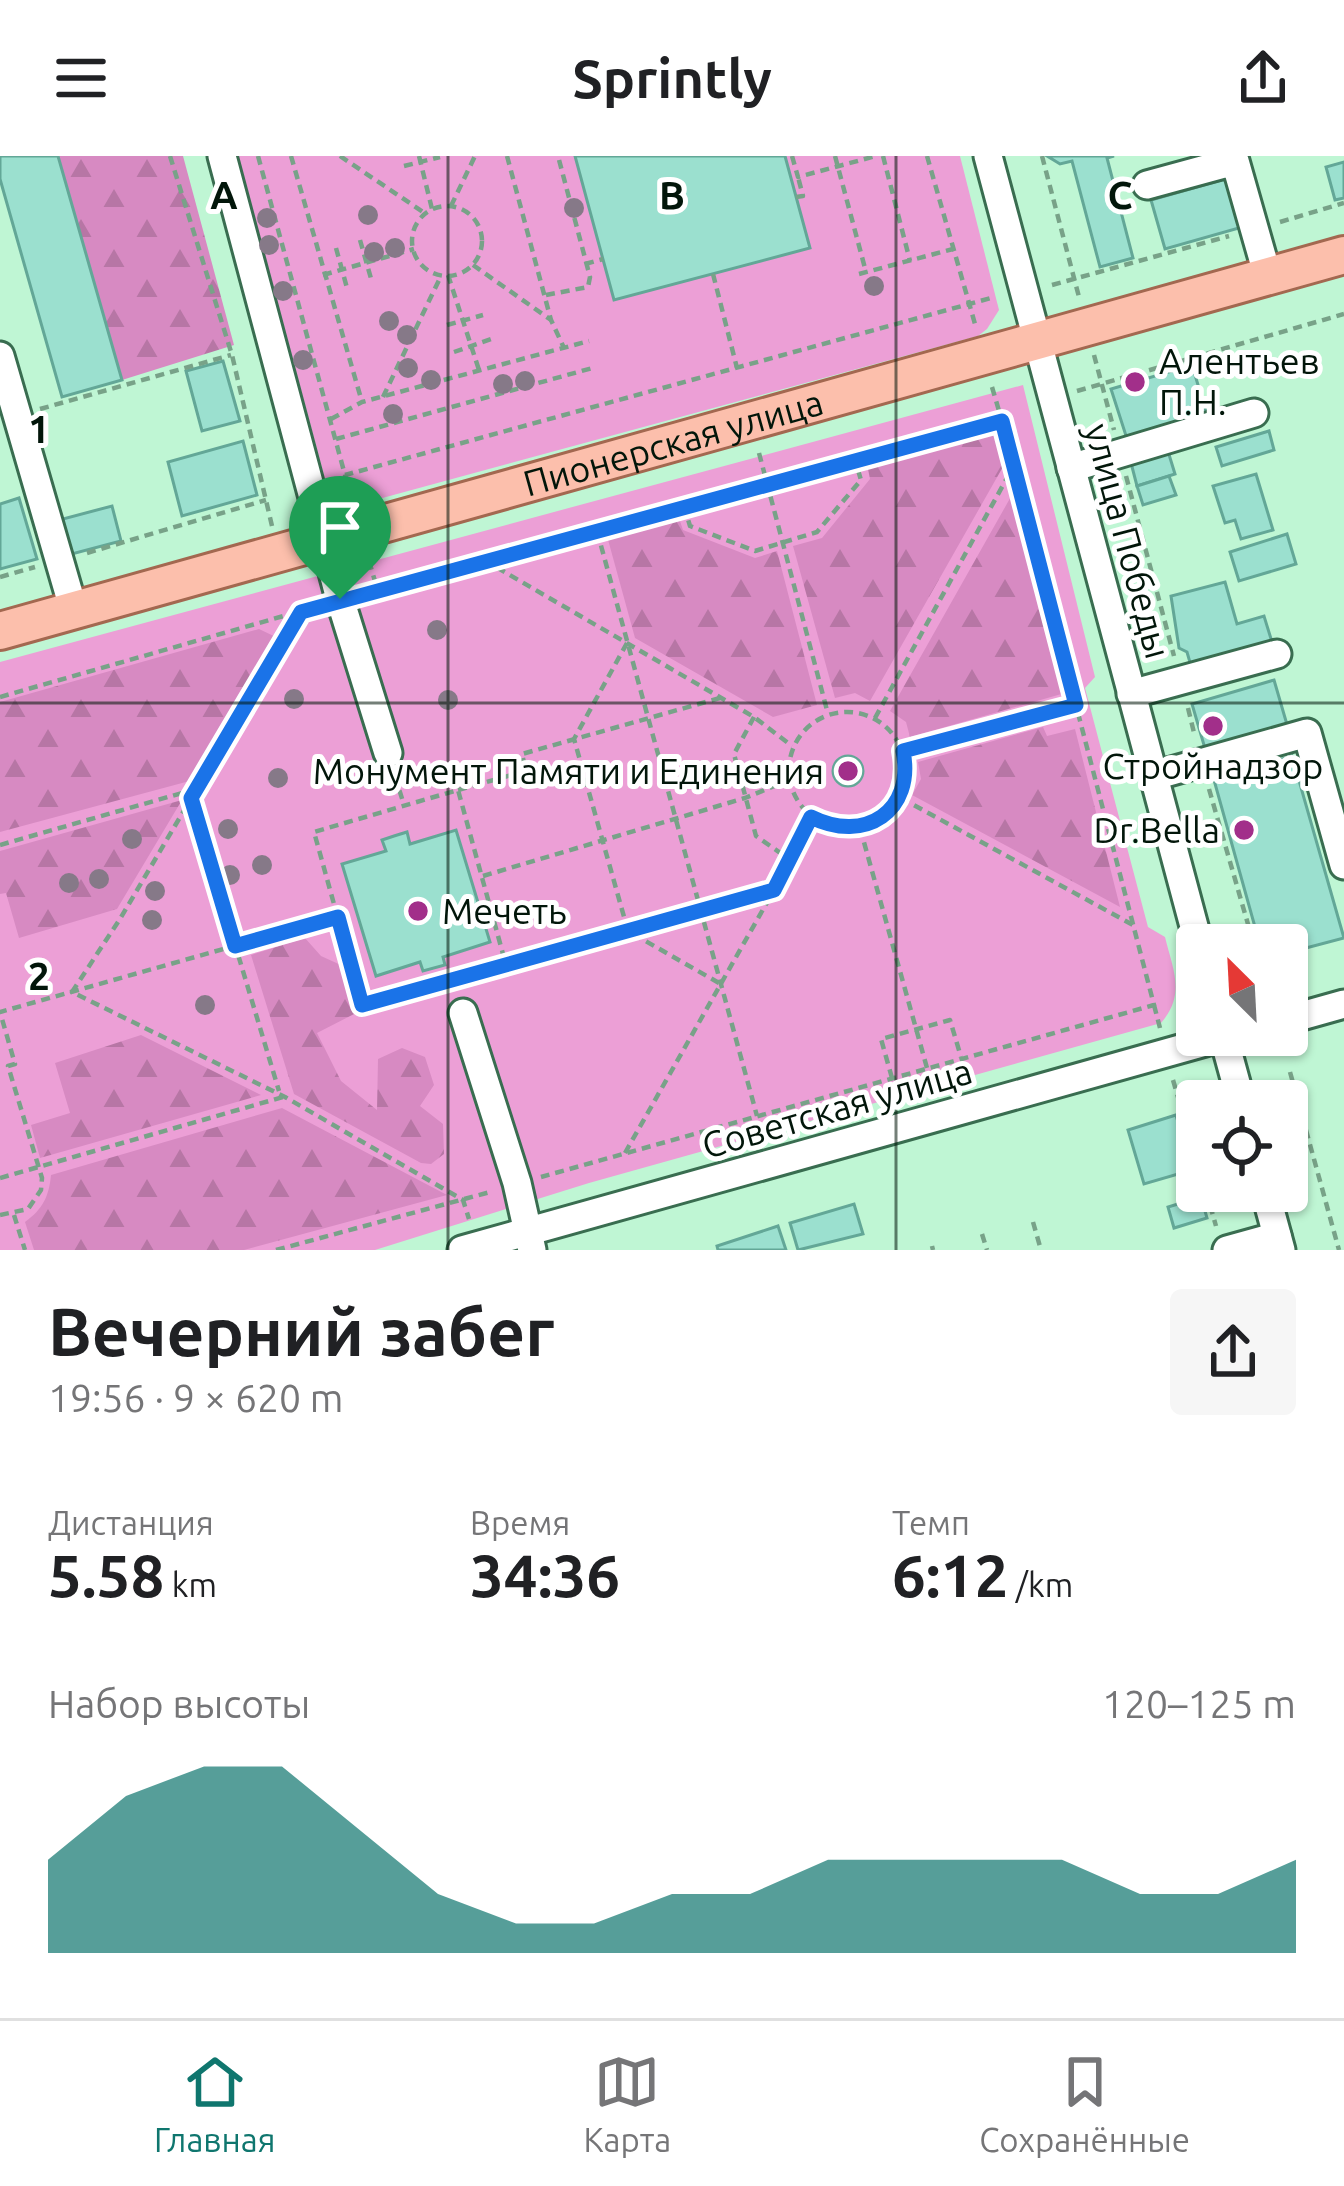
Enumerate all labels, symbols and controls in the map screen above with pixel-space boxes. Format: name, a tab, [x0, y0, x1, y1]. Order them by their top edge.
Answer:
icon: menu	[48, 45, 114, 111]
icon: share	[1230, 45, 1296, 111]
text: Sprintly	[572, 48, 772, 108]
text: A	[210, 173, 238, 216]
text: B	[659, 173, 685, 216]
text: C	[1108, 173, 1133, 216]
place label: Алентьев П.Н.	[1159, 340, 1320, 422]
marker: Алентьев П.Н.	[1122, 369, 1148, 395]
street label: Пионерская улица	[519, 381, 827, 504]
text: 1	[28, 407, 50, 450]
street label: улица Победы	[1077, 419, 1180, 663]
pin	[289, 476, 391, 599]
icon: arrive	[307, 494, 373, 560]
marker: Стройнадзор	[1200, 713, 1226, 739]
place label: Стройнадзор	[1103, 745, 1323, 786]
place label: Монумент Памяти и Единения	[313, 750, 824, 791]
marker: Монумент Памяти и Единения	[835, 758, 861, 784]
place label: Dr.Bella	[1094, 809, 1220, 850]
marker: Dr.Bella	[1231, 817, 1257, 843]
place label: Мечеть	[442, 890, 567, 931]
marker: Мечеть	[405, 898, 431, 924]
north arrow	[1176, 924, 1308, 1056]
map controls	[1176, 924, 1308, 1212]
text: 2	[28, 954, 50, 997]
street label: Советская улица	[697, 1049, 976, 1166]
button: locate	[1176, 1080, 1308, 1212]
button: share	[1170, 1289, 1296, 1415]
text: Вечерний забег	[48, 1294, 554, 1368]
text: 19:56 · 9 × 620 m	[48, 1376, 343, 1419]
text: Дистанция	[48, 1504, 214, 1541]
text: Время	[470, 1504, 570, 1541]
text: Темп	[892, 1504, 970, 1541]
text: 5.58	[48, 1541, 164, 1608]
text: 34:36	[470, 1541, 620, 1608]
text: 6:12	[892, 1541, 1008, 1608]
text: km	[164, 1566, 217, 1603]
text: /km	[1008, 1566, 1073, 1603]
text: Набор высоты	[48, 1682, 310, 1725]
text: 120–125 m	[1102, 1682, 1296, 1725]
tab: Главная	[154, 2049, 276, 2158]
tab: Карта	[583, 2049, 671, 2158]
tab: Сохранённые	[979, 2049, 1190, 2158]

